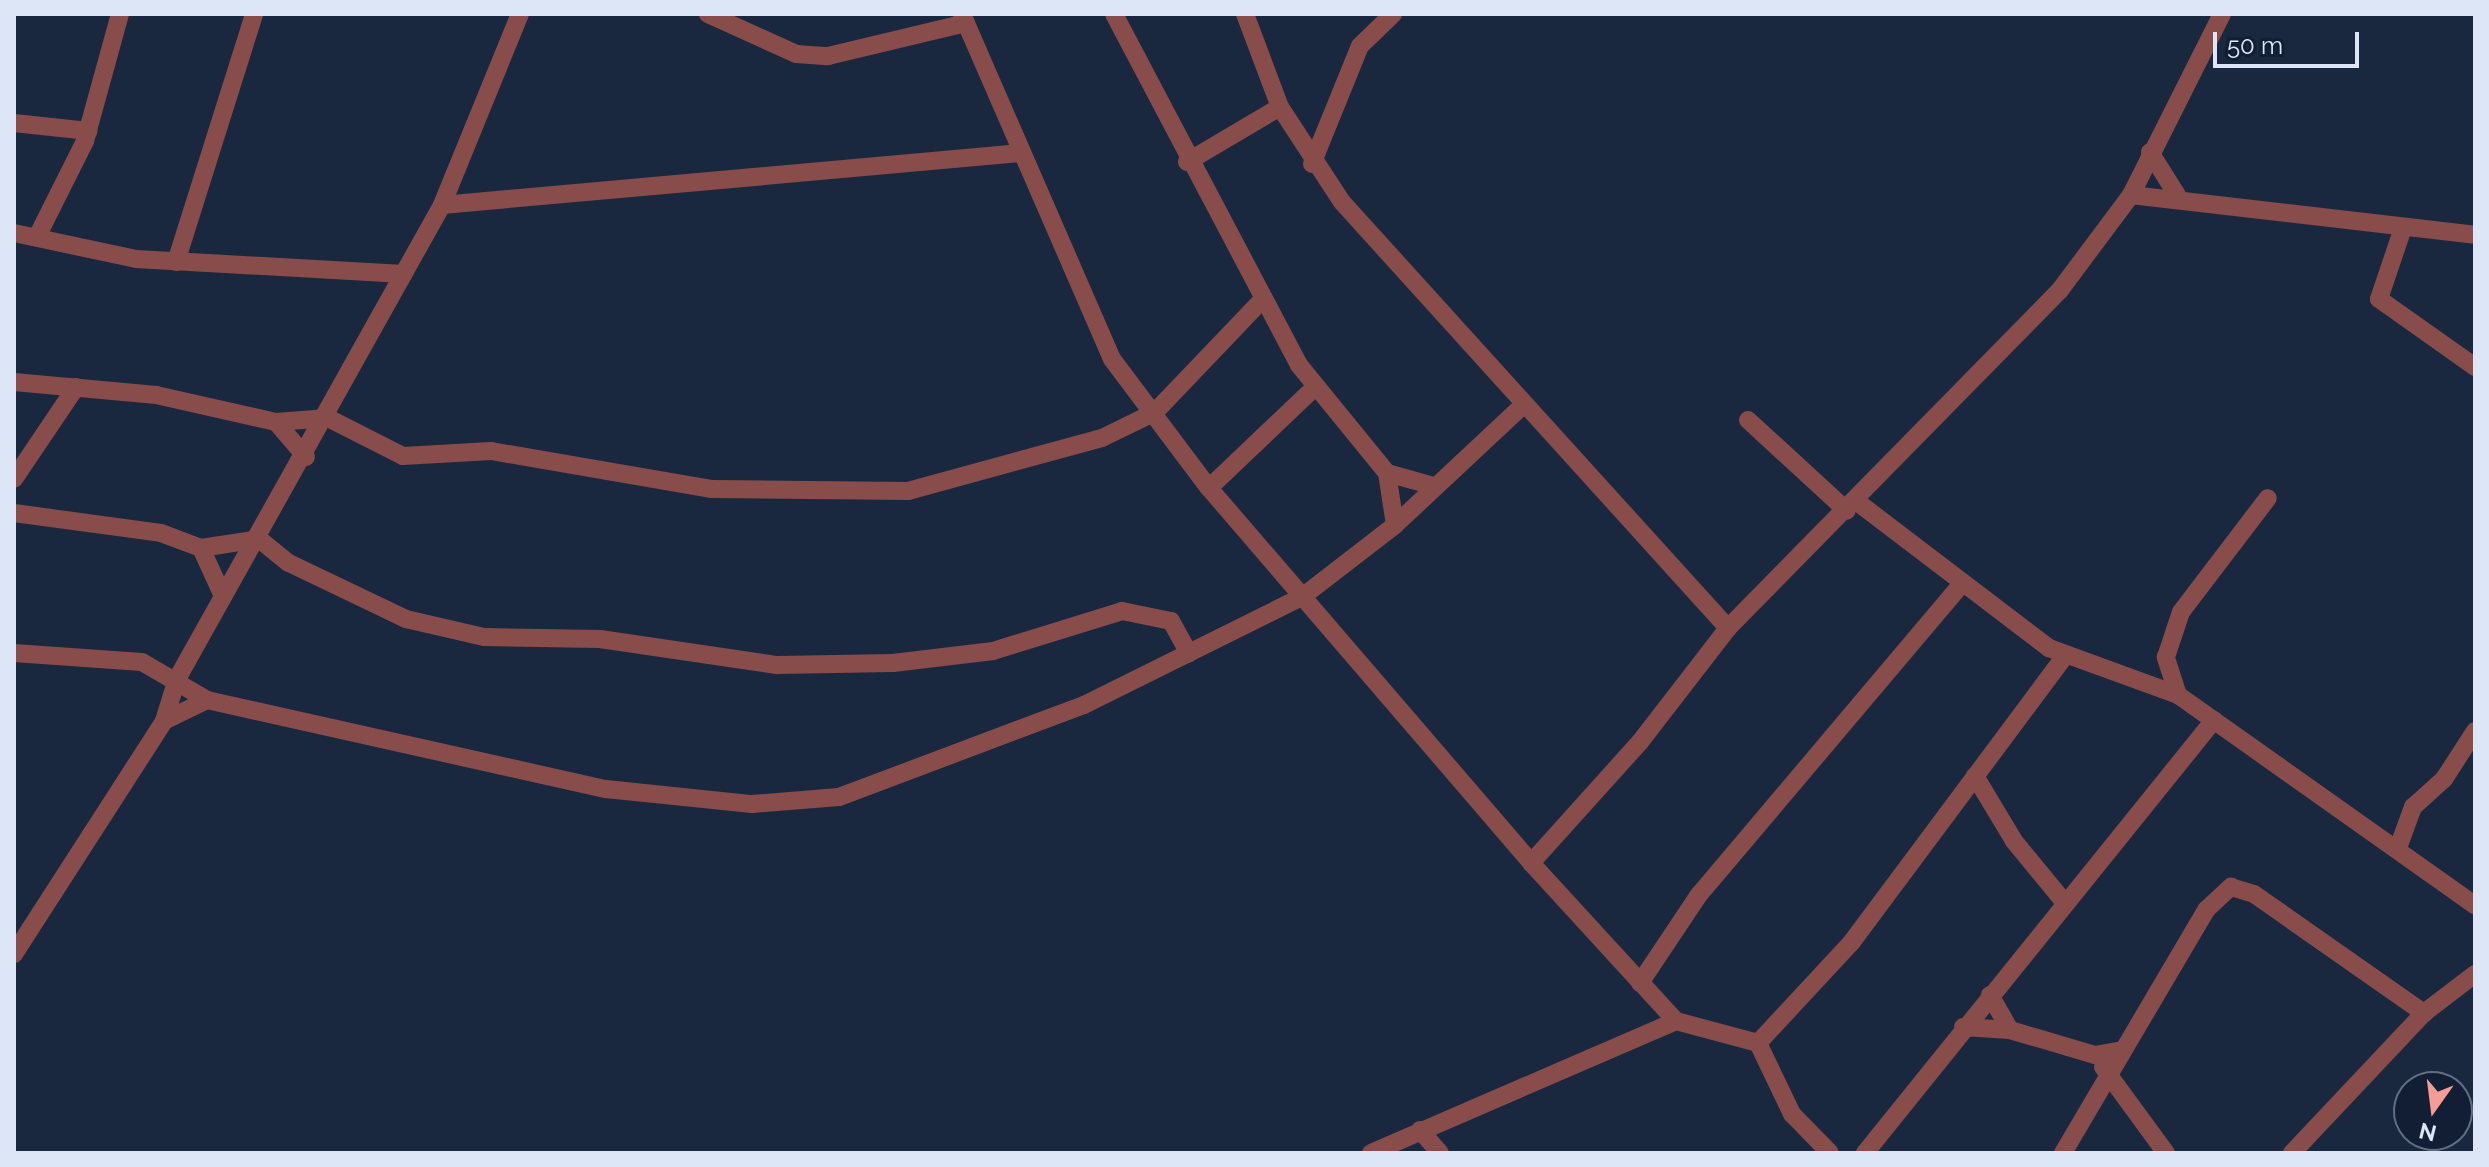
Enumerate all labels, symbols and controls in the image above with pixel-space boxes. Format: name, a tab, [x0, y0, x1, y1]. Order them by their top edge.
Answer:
scale bar	[2217, 16, 2363, 66]
text: 50 m	[2227, 31, 2283, 60]
north arrow	[2393, 1071, 2473, 1151]
text: N	[2416, 1118, 2439, 1147]

